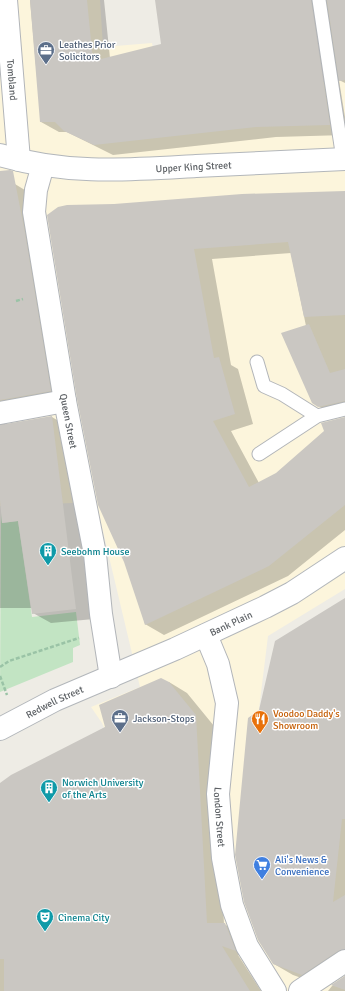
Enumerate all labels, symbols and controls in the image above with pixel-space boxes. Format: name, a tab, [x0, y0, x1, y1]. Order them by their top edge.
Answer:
place label: Leathes Prior Solicitors	[59, 39, 116, 63]
office icon: Leathes Prior Solicitors	[36, 40, 56, 65]
street label: Tombland	[4, 59, 19, 101]
street label: Upper King Street	[155, 159, 232, 175]
street label: Queen Street	[57, 393, 79, 450]
building icon: Seebohm House	[38, 541, 58, 566]
place label: Seebohm House	[61, 546, 129, 558]
street label: Bank Plain	[208, 609, 254, 639]
street label: Redwell Street	[24, 683, 86, 721]
office icon: Jackson-Stops	[110, 708, 130, 733]
place label: Voodoo Daddy's Showroom	[273, 708, 340, 732]
restaurant icon: Voodoo Daddy's Showroom	[250, 709, 270, 734]
place label: Jackson-Stops	[133, 713, 195, 725]
place label: Norwich University of the Arts	[62, 777, 144, 801]
building icon: Norwich University of the Arts	[39, 778, 59, 803]
street label: London Street	[211, 787, 227, 848]
place label: Ali's News & Convenience	[275, 854, 329, 878]
supermarket icon: Ali's News & Convenience	[252, 855, 272, 880]
theatre icon: Cinema City	[35, 907, 55, 932]
place label: Cinema City	[58, 912, 110, 924]

